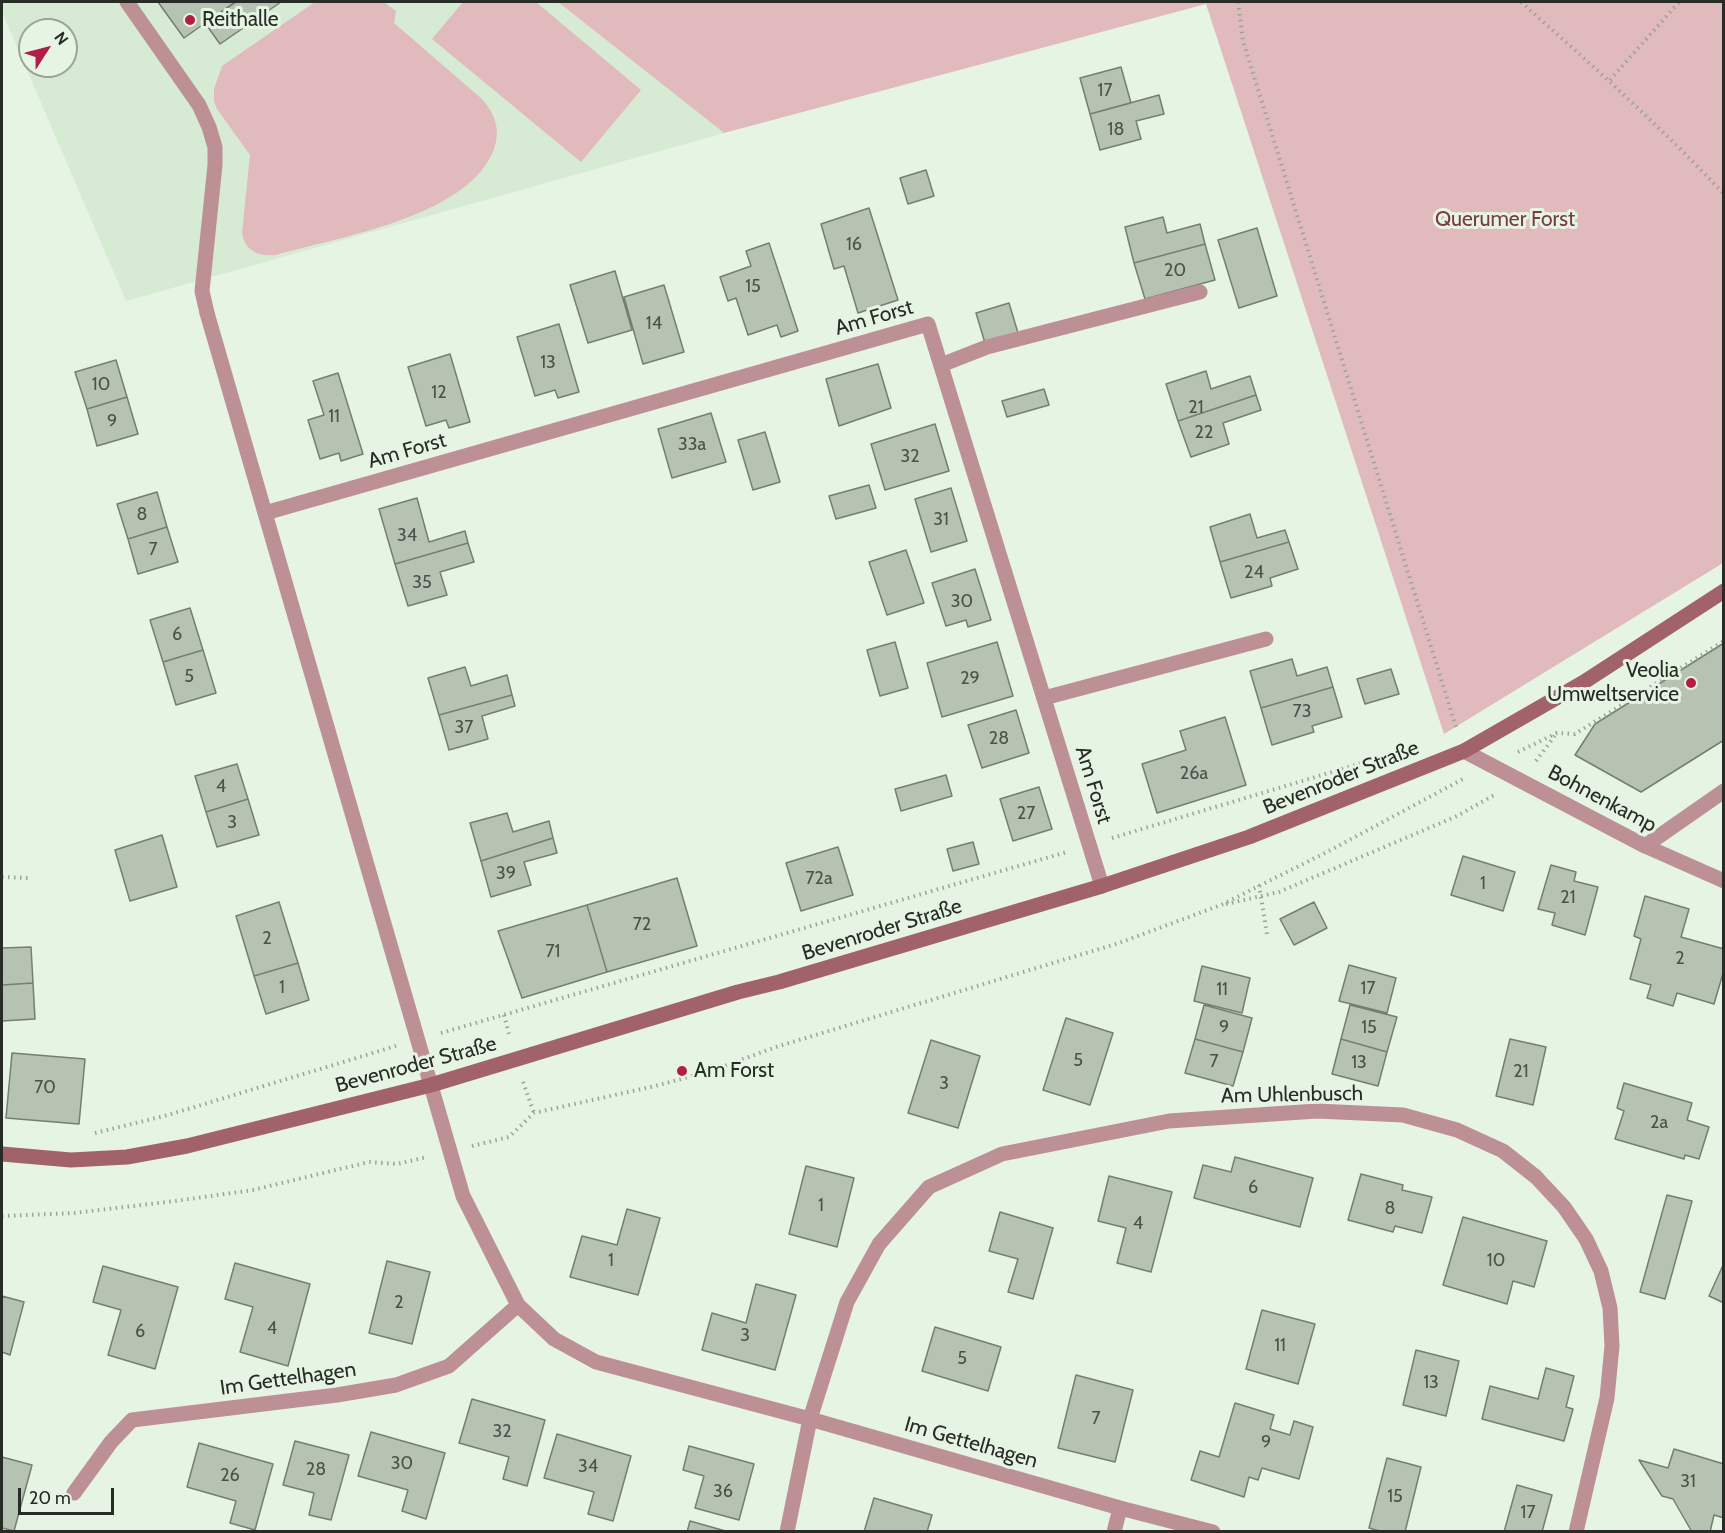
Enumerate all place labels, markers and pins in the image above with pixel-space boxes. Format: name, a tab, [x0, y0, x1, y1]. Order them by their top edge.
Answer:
place label: Reithalle	[202, 7, 279, 33]
marker: Reithalle	[183, 13, 197, 27]
place label: Veolia Umweltservice	[1547, 658, 1679, 708]
marker: Veolia Umweltservice	[1684, 676, 1698, 690]
place label: Am Forst	[694, 1058, 774, 1084]
marker: Am Forst	[675, 1064, 689, 1078]

